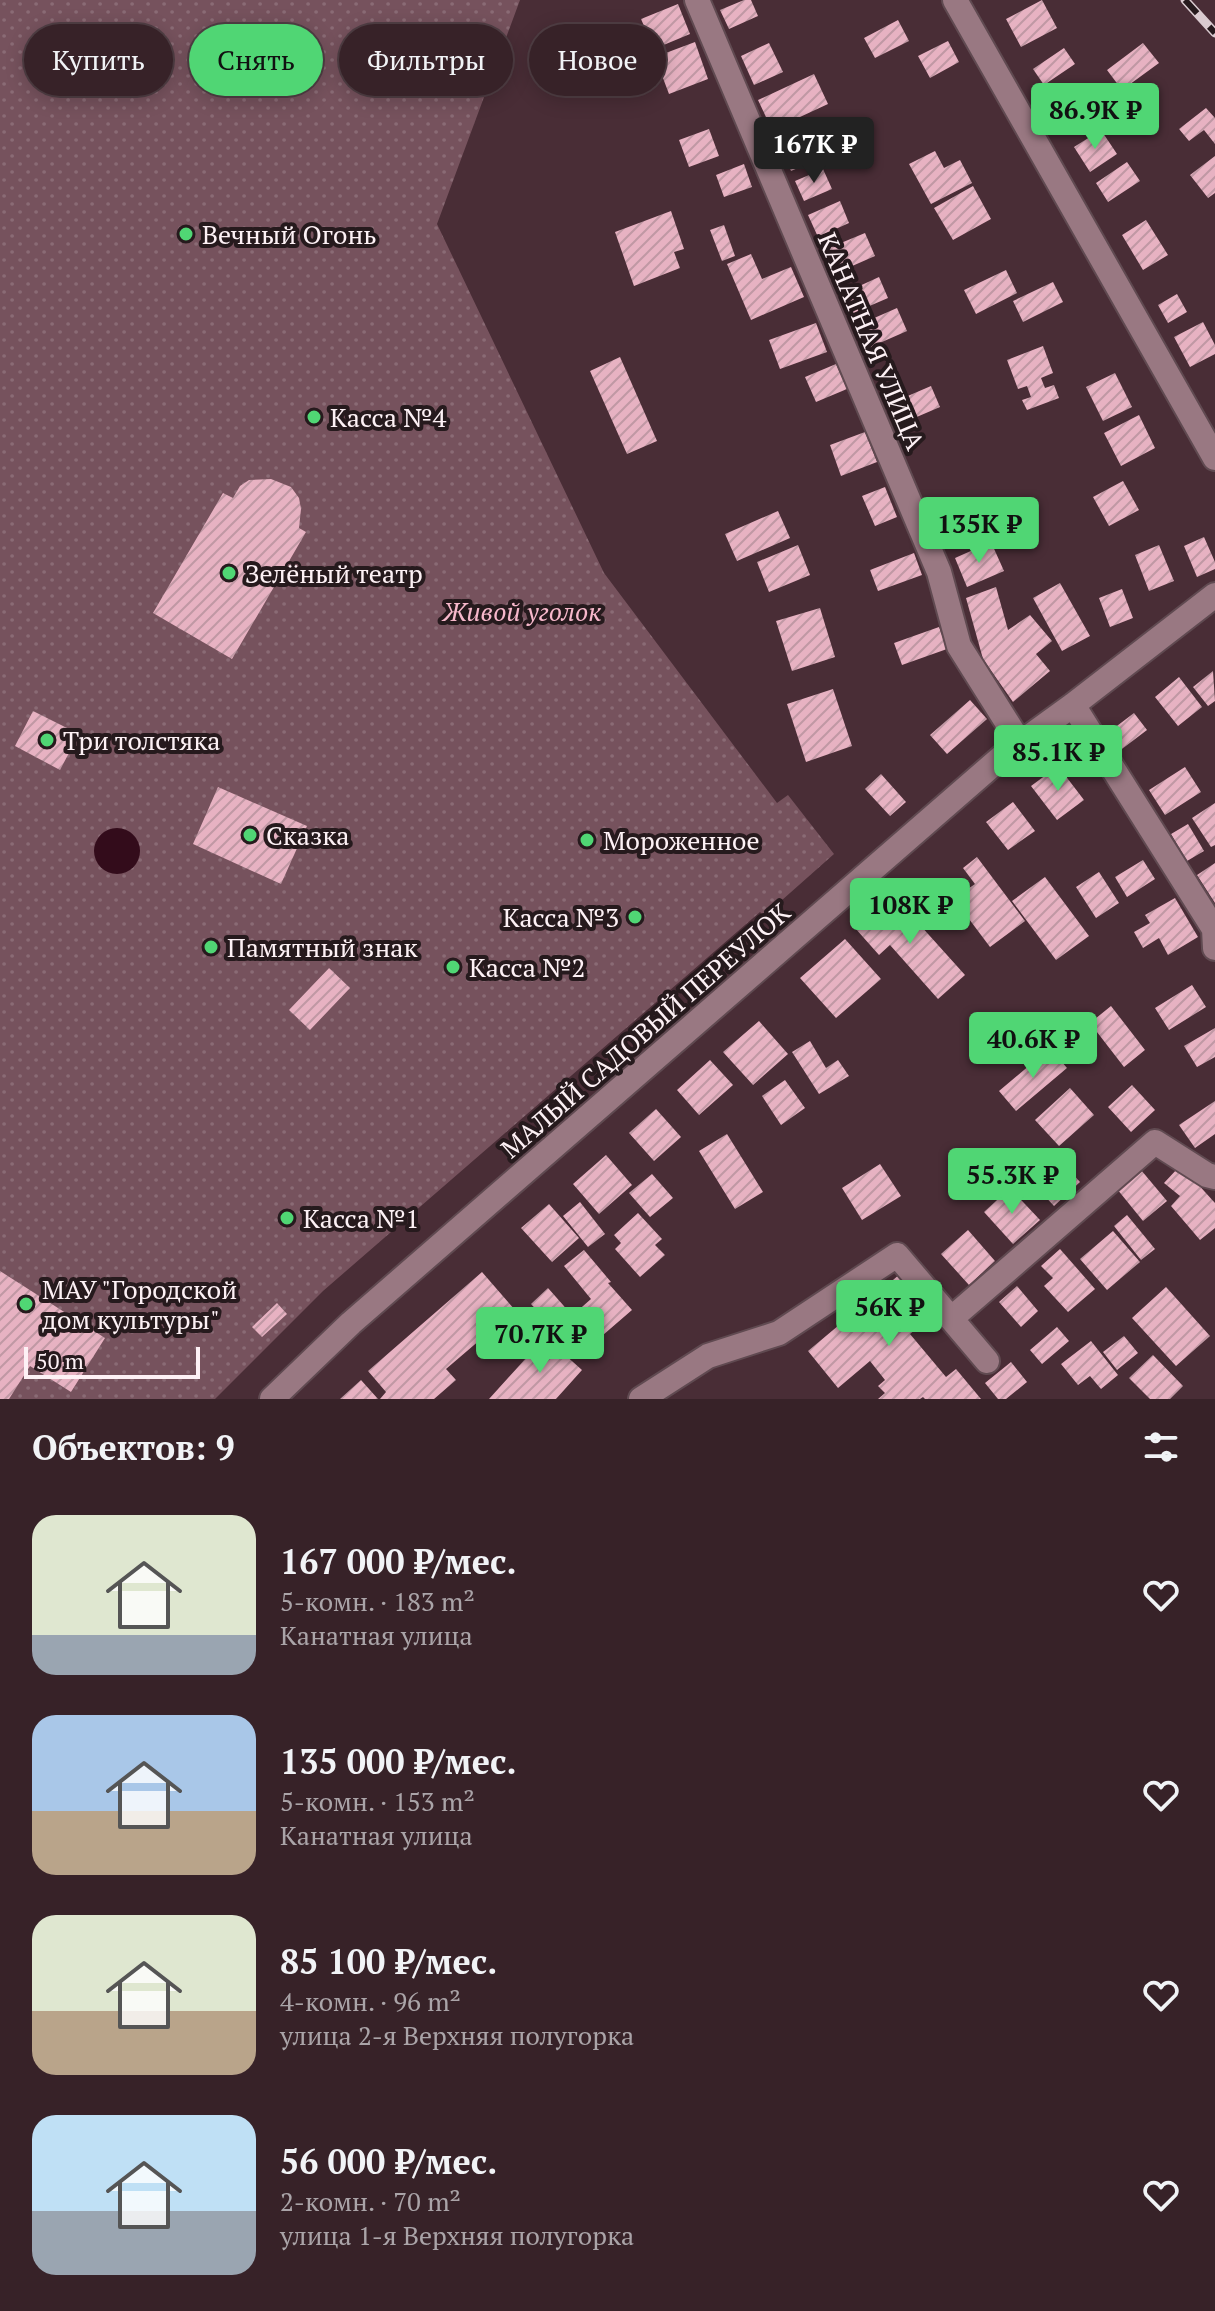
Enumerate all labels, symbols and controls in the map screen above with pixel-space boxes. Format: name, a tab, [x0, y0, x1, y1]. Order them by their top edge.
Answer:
chip: Купить	[24, 24, 173, 96]
chip: Снять	[189, 24, 323, 96]
chip: Фильтры	[339, 24, 513, 96]
chip: Новое	[529, 24, 666, 96]
pin: 86.9K ₽	[1021, 83, 1169, 151]
text: 86.9K ₽	[1049, 92, 1141, 126]
pin: 167K ₽	[749, 117, 879, 185]
text: 167K ₽	[772, 126, 856, 160]
place label: Вечный Огонь	[202, 217, 377, 251]
marker: Вечный Огонь	[177, 225, 195, 243]
street label: КАНАТНАЯ УЛИЦА	[811, 227, 933, 455]
place label: Касса №4	[330, 400, 446, 434]
marker: Касса №4	[305, 408, 323, 426]
pin: 135K ₽	[914, 497, 1044, 565]
text: 135K ₽	[937, 506, 1021, 540]
place label: Зелёный театр	[245, 556, 423, 590]
marker: Зелёный театр	[220, 564, 238, 582]
park label: Живой уголок	[442, 594, 601, 628]
place label: Три толстяка	[63, 723, 220, 757]
pin: 85.1K ₽	[984, 725, 1132, 793]
marker: Три толстяка	[38, 731, 56, 749]
text: 85.1K ₽	[1012, 734, 1104, 768]
place label: Сказка	[266, 818, 349, 852]
place label: Мороженное	[603, 823, 760, 857]
marker: Сказка	[241, 826, 259, 844]
marker: Мороженное	[578, 831, 596, 849]
pin: 108K ₽	[845, 878, 975, 946]
text: 108K ₽	[868, 887, 952, 921]
street label: МАЛЫЙ САДОВЫЙ ПЕРЕУЛОК	[493, 895, 797, 1165]
place label: Касса №3	[503, 900, 619, 934]
marker: Касса №3	[626, 908, 644, 926]
place label: Памятный знак	[227, 930, 418, 964]
marker: Памятный знак	[202, 938, 220, 956]
place label: Касса №2	[469, 950, 585, 984]
marker: Касса №2	[444, 958, 462, 976]
pin: 40.6K ₽	[959, 1012, 1107, 1080]
text: 40.6K ₽	[987, 1021, 1079, 1055]
pin: 55.3K ₽	[938, 1148, 1086, 1216]
text: 55.3K ₽	[966, 1157, 1058, 1191]
place label: Касса №1	[303, 1201, 419, 1235]
marker: Касса №1	[278, 1209, 296, 1227]
place label: МАУ "Городской дом культуры"	[42, 1272, 237, 1336]
pin: 56K ₽	[833, 1280, 945, 1348]
text: 56K ₽	[854, 1289, 924, 1323]
marker: МАУ "Городской дом культуры"	[17, 1295, 35, 1313]
pin: 70.7K ₽	[466, 1307, 614, 1375]
text: 70.7K ₽	[494, 1316, 586, 1350]
scale bar	[24, 1343, 200, 1379]
text: 50 m	[36, 1346, 84, 1375]
text: Объектов: 9	[32, 1425, 235, 1470]
icon: filters	[1139, 1425, 1183, 1469]
text: 167 000 ₽/мес.	[280, 1539, 517, 1584]
icon: home	[96, 1547, 192, 1643]
icon: heart	[1139, 1573, 1183, 1617]
text: 5-комн. · 183 m²	[280, 1584, 475, 1618]
text: Канатная улица	[280, 1618, 473, 1652]
text: 135 000 ₽/мес.	[280, 1739, 517, 1784]
icon: home	[96, 1747, 192, 1843]
icon: heart	[1139, 1773, 1183, 1817]
text: 5-комн. · 153 m²	[280, 1784, 475, 1818]
text: Канатная улица	[280, 1818, 473, 1852]
text: 85 100 ₽/мес.	[280, 1939, 497, 1984]
icon: home	[96, 1947, 192, 2043]
icon: heart	[1139, 1973, 1183, 2017]
text: 4-комн. · 96 m²	[280, 1984, 461, 2018]
text: улица 2-я Верхняя полугорка	[280, 2018, 634, 2052]
text: 56 000 ₽/мес.	[280, 2139, 497, 2184]
icon: home	[96, 2147, 192, 2243]
icon: heart	[1139, 2173, 1183, 2217]
text: 2-комн. · 70 m²	[280, 2184, 461, 2218]
text: улица 1-я Верхняя полугорка	[280, 2218, 634, 2252]

